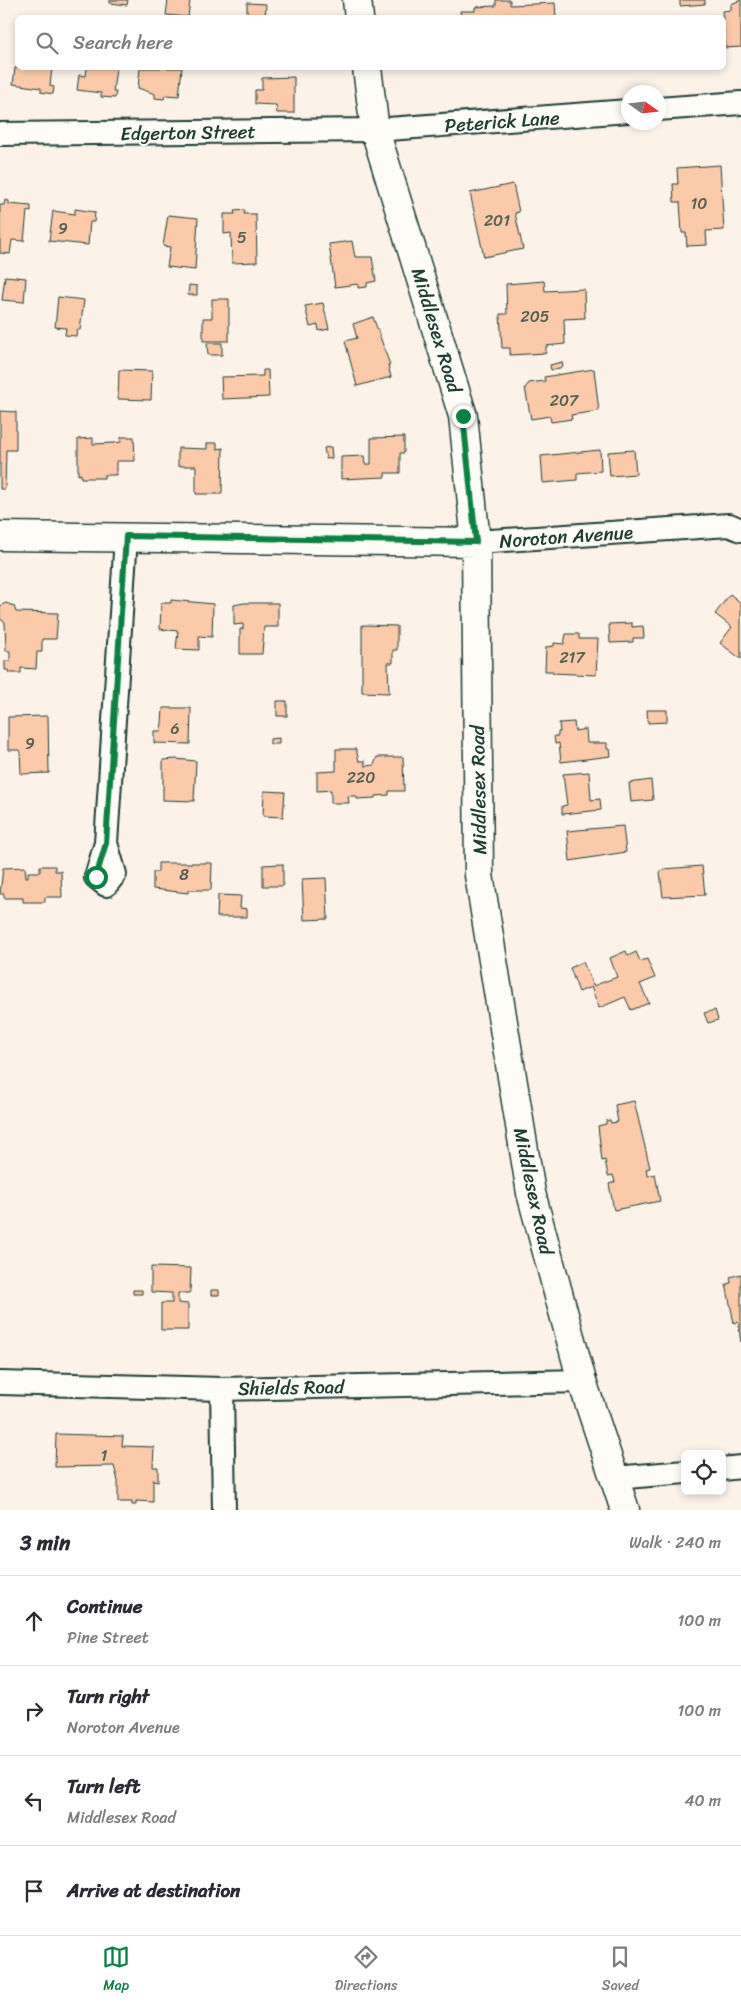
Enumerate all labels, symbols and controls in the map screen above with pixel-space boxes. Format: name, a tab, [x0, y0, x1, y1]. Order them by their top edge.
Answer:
search box	[15, 15, 726, 70]
text: Search here	[73, 26, 173, 59]
icon: search	[33, 29, 61, 57]
north arrow	[621, 85, 666, 130]
street label: Peterick Lane	[443, 101, 561, 142]
street label: Edgerton Street	[120, 115, 256, 150]
house number: 10	[691, 189, 707, 218]
house number: 201	[484, 206, 510, 235]
house number: 9	[58, 214, 68, 243]
house number: 5	[237, 223, 247, 252]
street label: Middlesex Road	[402, 264, 472, 399]
house number: 205	[520, 302, 550, 331]
house number: 207	[550, 386, 579, 415]
route end	[452, 405, 475, 428]
street label: Noroton Avenue	[498, 515, 634, 558]
house number: 217	[559, 643, 585, 672]
house number: 6	[170, 714, 180, 743]
street label: Middlesex Road	[461, 723, 496, 855]
house number: 9	[25, 729, 35, 758]
house number: 220	[347, 763, 375, 792]
house number: 8	[179, 860, 189, 889]
route start	[85, 866, 108, 889]
street label: Middlesex Road	[504, 1124, 563, 1260]
street label: Shields Road	[237, 1370, 346, 1405]
house number: 1	[101, 1441, 108, 1470]
map controls	[681, 1450, 726, 1495]
button: locate	[681, 1450, 726, 1495]
text: 3 min	[20, 1524, 70, 1562]
text: Walk · 240 m	[629, 1528, 721, 1557]
text: Continue	[67, 1590, 143, 1623]
text: 100 m	[677, 1606, 721, 1635]
icon: ahead	[20, 1607, 48, 1635]
text: Pine Street	[67, 1623, 149, 1652]
text: Turn right	[67, 1680, 149, 1713]
text: 100 m	[677, 1696, 721, 1725]
icon: right	[20, 1697, 48, 1725]
text: Noroton Avenue	[67, 1713, 180, 1742]
text: Turn left	[67, 1770, 140, 1803]
text: 40 m	[684, 1786, 721, 1815]
icon: left	[20, 1787, 48, 1815]
text: Middlesex Road	[67, 1803, 176, 1832]
text: Arrive at destination	[67, 1874, 240, 1907]
icon: arrive	[20, 1877, 48, 1905]
tab: Map	[102, 1943, 130, 1998]
tab: Directions	[335, 1943, 397, 1998]
tab: Saved	[602, 1943, 639, 1998]

